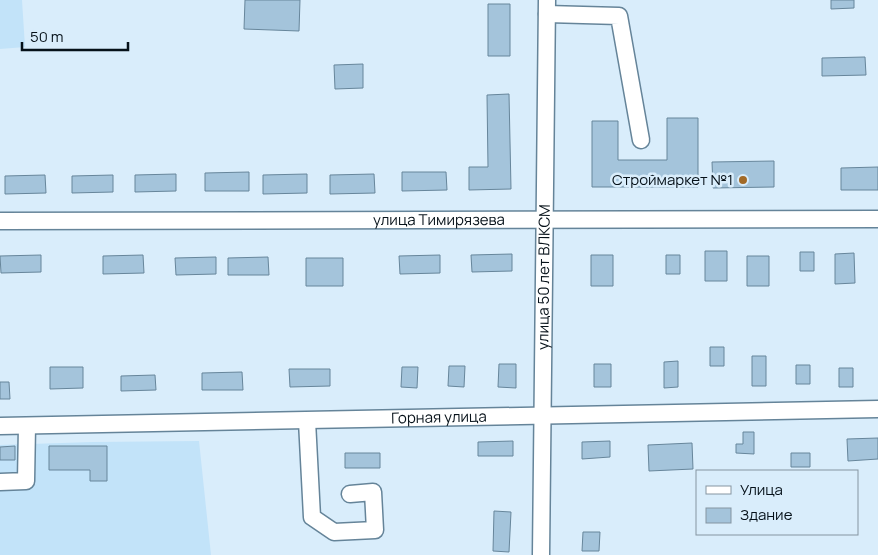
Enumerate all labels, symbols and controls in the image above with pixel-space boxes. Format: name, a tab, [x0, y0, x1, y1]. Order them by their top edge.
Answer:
scale bar	[22, 20, 129, 52]
text: 50 m	[30, 26, 64, 47]
place label: Строймаркет №1	[612, 169, 733, 190]
marker: Строймаркет №1	[737, 174, 749, 186]
street label: улица 50 лет ВЛКСМ	[532, 204, 555, 350]
street label: улица Тимирязева	[373, 209, 505, 230]
street label: Горная улица	[391, 406, 487, 428]
legend	[696, 470, 858, 535]
text: Улица	[740, 479, 783, 500]
text: Здание	[740, 504, 793, 525]

